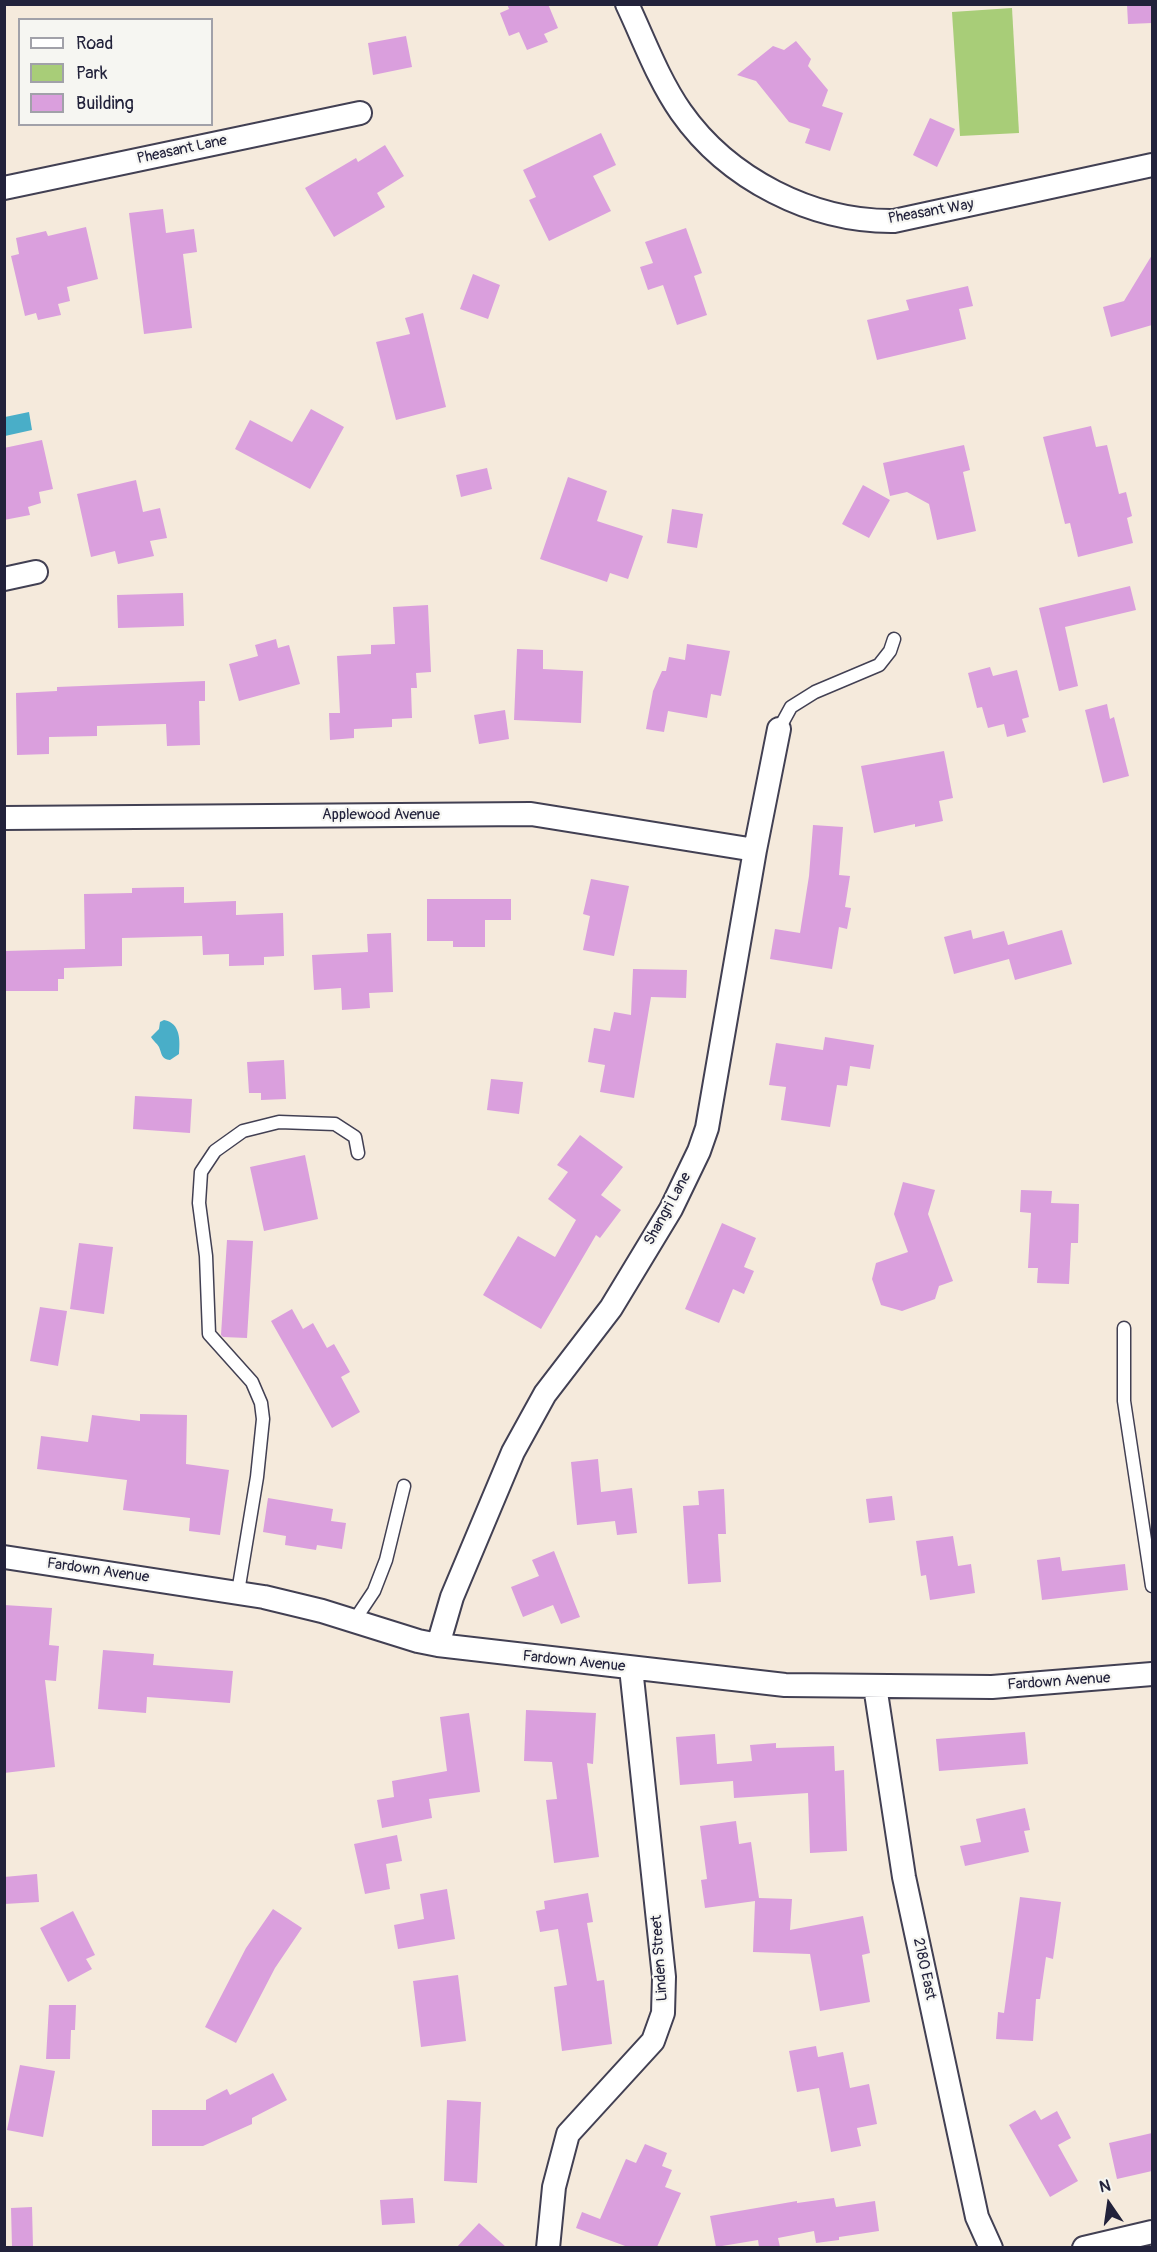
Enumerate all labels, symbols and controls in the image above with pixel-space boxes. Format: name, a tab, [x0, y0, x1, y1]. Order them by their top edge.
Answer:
legend	[18, 18, 213, 126]
text: Road	[76, 32, 113, 55]
text: Park	[76, 62, 108, 85]
text: Building	[76, 92, 134, 115]
street label: Pheasant Lane	[135, 132, 229, 168]
street label: Pheasant Way	[887, 196, 975, 228]
street label: Applewood Avenue	[322, 806, 440, 824]
street label: Shangri Lane	[641, 1169, 695, 1249]
street label: Fardown Avenue	[46, 1555, 150, 1587]
street label: Fardown Avenue	[522, 1648, 626, 1676]
street label: Fardown Avenue	[1007, 1669, 1111, 1695]
street label: Linden Street	[648, 1914, 672, 2002]
street label: 2180 East	[909, 1936, 939, 2002]
north arrow	[1079, 2174, 1139, 2234]
text: N	[1097, 2176, 1112, 2197]

